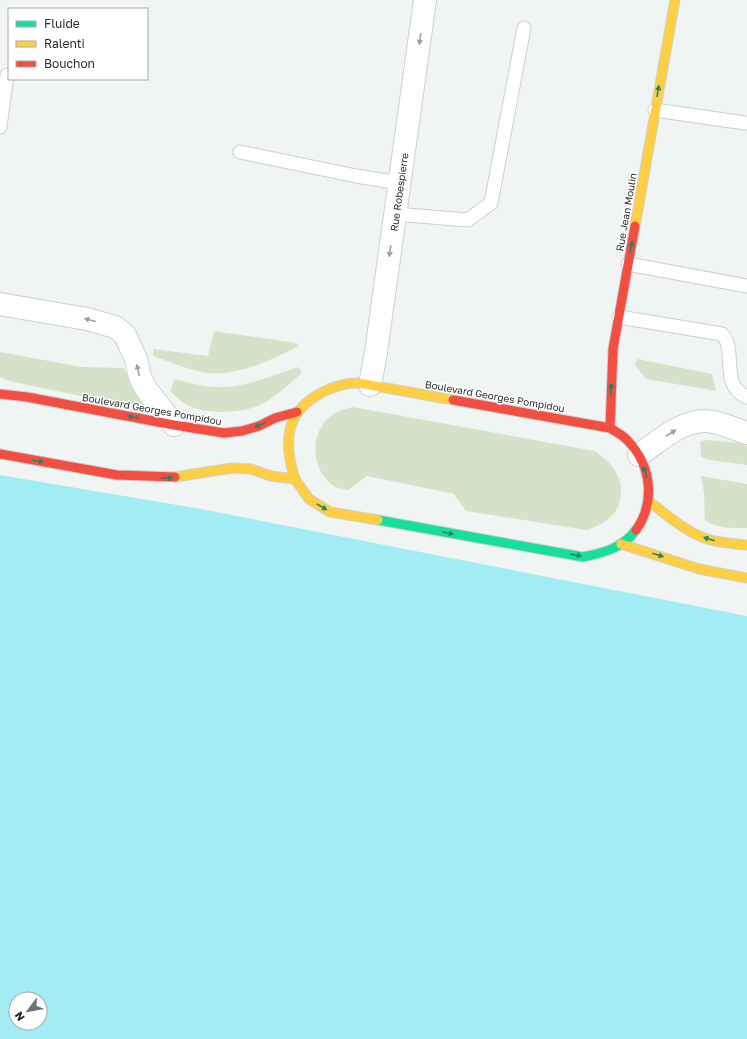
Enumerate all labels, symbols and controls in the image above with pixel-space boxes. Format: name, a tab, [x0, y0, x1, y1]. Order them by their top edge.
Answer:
legend	[8, 8, 148, 80]
text: Fluide	[44, 16, 80, 31]
one-way arrow	[417, 33, 423, 45]
text: Ralenti	[44, 36, 85, 51]
text: Bouchon	[44, 56, 95, 71]
one-way arrow	[656, 85, 662, 98]
street label: Rue Robespierre	[388, 152, 410, 232]
street label: Rue Jean Moulin	[613, 172, 639, 252]
one-way arrow	[628, 241, 634, 253]
one-way arrow	[387, 244, 393, 257]
one-way arrow	[84, 317, 96, 323]
one-way arrow	[135, 364, 141, 376]
street label: Boulevard Georges Pompidou	[424, 378, 566, 414]
one-way arrow	[608, 382, 614, 395]
street label: Boulevard Georges Pompidou	[81, 391, 223, 427]
one-way arrow	[127, 414, 139, 420]
one-way arrow	[255, 422, 266, 428]
one-way arrow	[666, 429, 676, 437]
one-way arrow	[32, 458, 44, 464]
one-way arrow	[642, 466, 648, 478]
one-way arrow	[161, 475, 174, 481]
one-way arrow	[316, 503, 328, 510]
one-way arrow	[442, 530, 454, 536]
one-way arrow	[702, 535, 714, 541]
one-way arrow	[653, 552, 665, 558]
one-way arrow	[570, 553, 582, 559]
north arrow	[8, 991, 48, 1031]
text: N	[11, 1010, 27, 1024]

